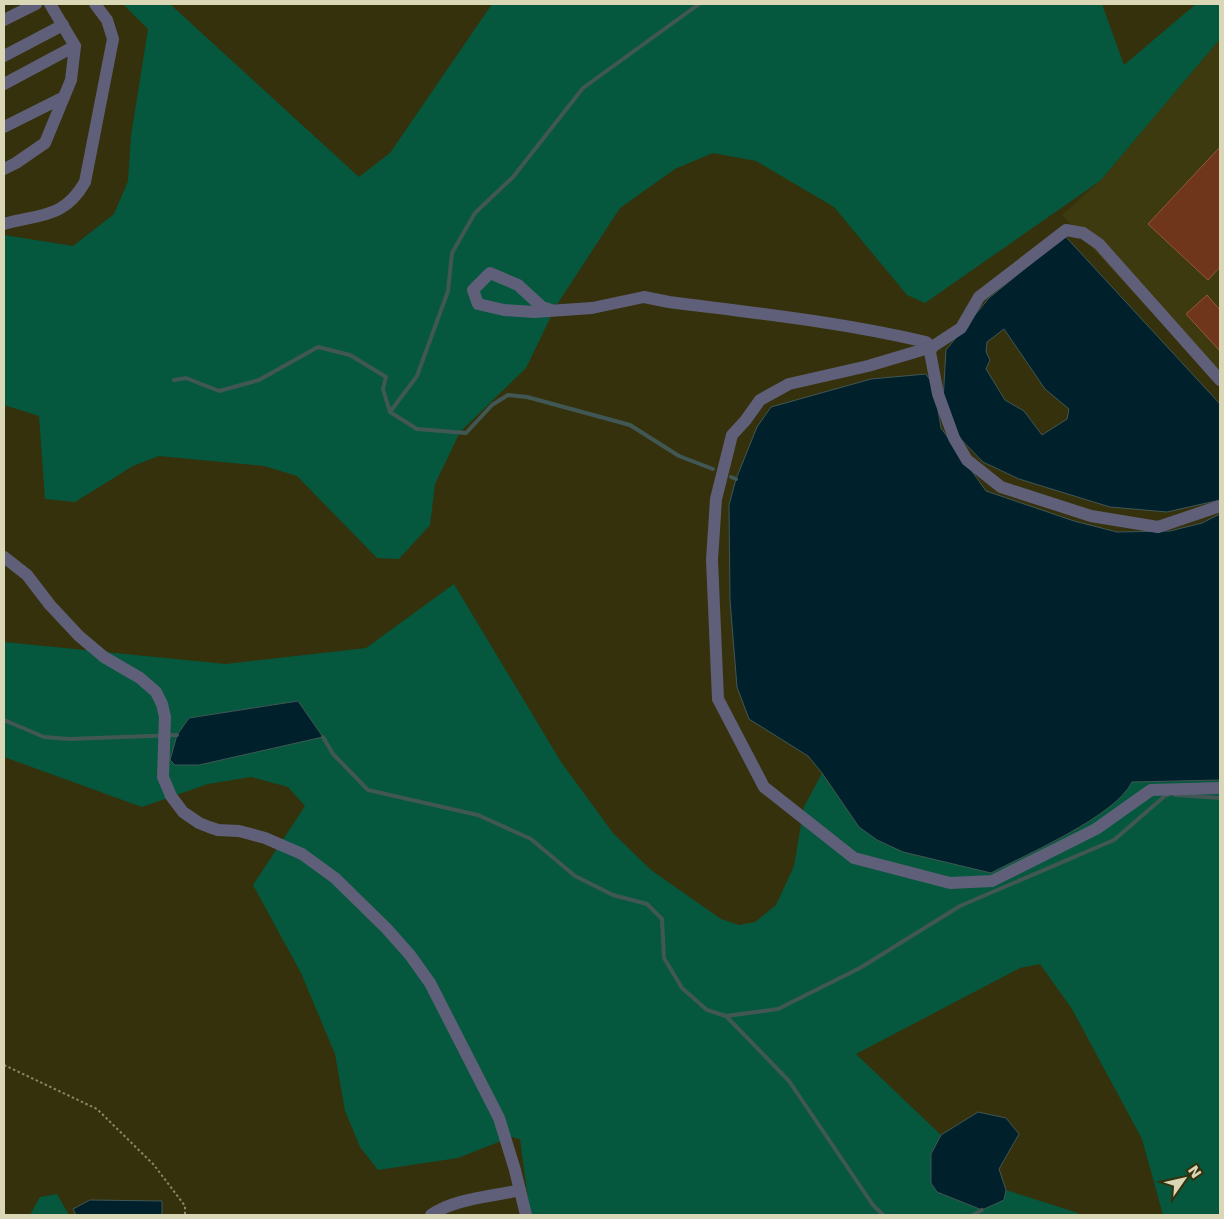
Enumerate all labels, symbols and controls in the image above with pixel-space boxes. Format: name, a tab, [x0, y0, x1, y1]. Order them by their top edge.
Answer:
north arrow	[1159, 1154, 1209, 1204]
text: N	[1185, 1162, 1205, 1181]

